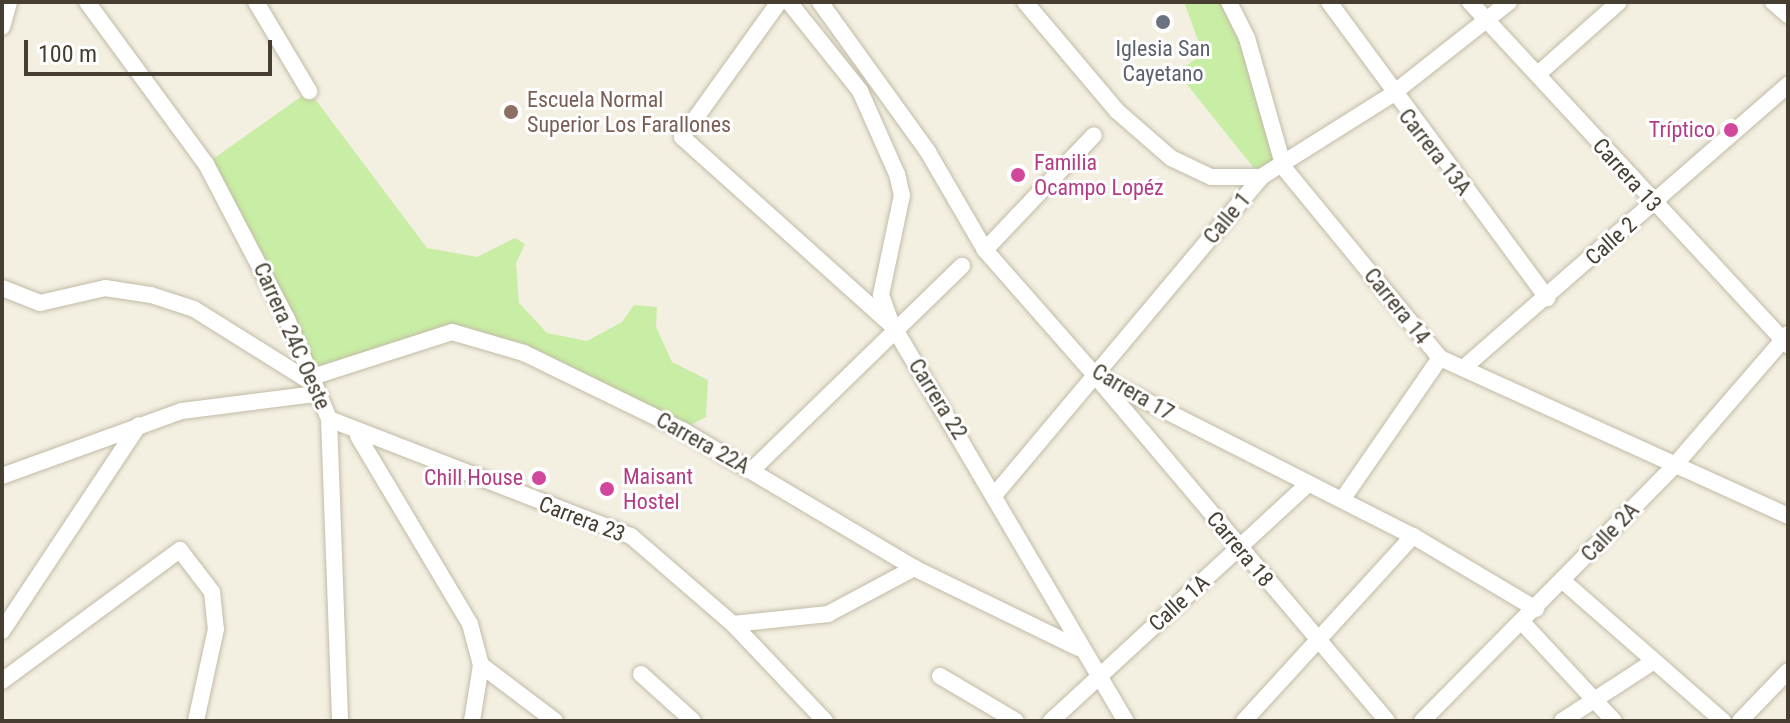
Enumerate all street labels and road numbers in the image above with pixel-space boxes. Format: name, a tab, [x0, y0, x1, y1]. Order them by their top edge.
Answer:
street label: Carrera 13A	[1393, 103, 1477, 201]
street label: Carrera 13	[1587, 133, 1667, 217]
street label: Calle 1	[1198, 187, 1256, 249]
street label: Calle 2	[1580, 211, 1642, 271]
street label: Carrera 24C Oeste	[248, 258, 336, 414]
street label: Carrera 14	[1358, 263, 1436, 349]
street label: Carrera 22	[903, 354, 973, 444]
street label: Carrera 17	[1087, 358, 1179, 426]
street label: Carrera 22A	[652, 407, 754, 479]
street label: Carrera 23	[535, 491, 629, 547]
street label: Calle 2A	[1575, 497, 1645, 567]
street label: Carrera 18	[1201, 506, 1279, 592]
street label: Calle 1A	[1143, 569, 1215, 637]

